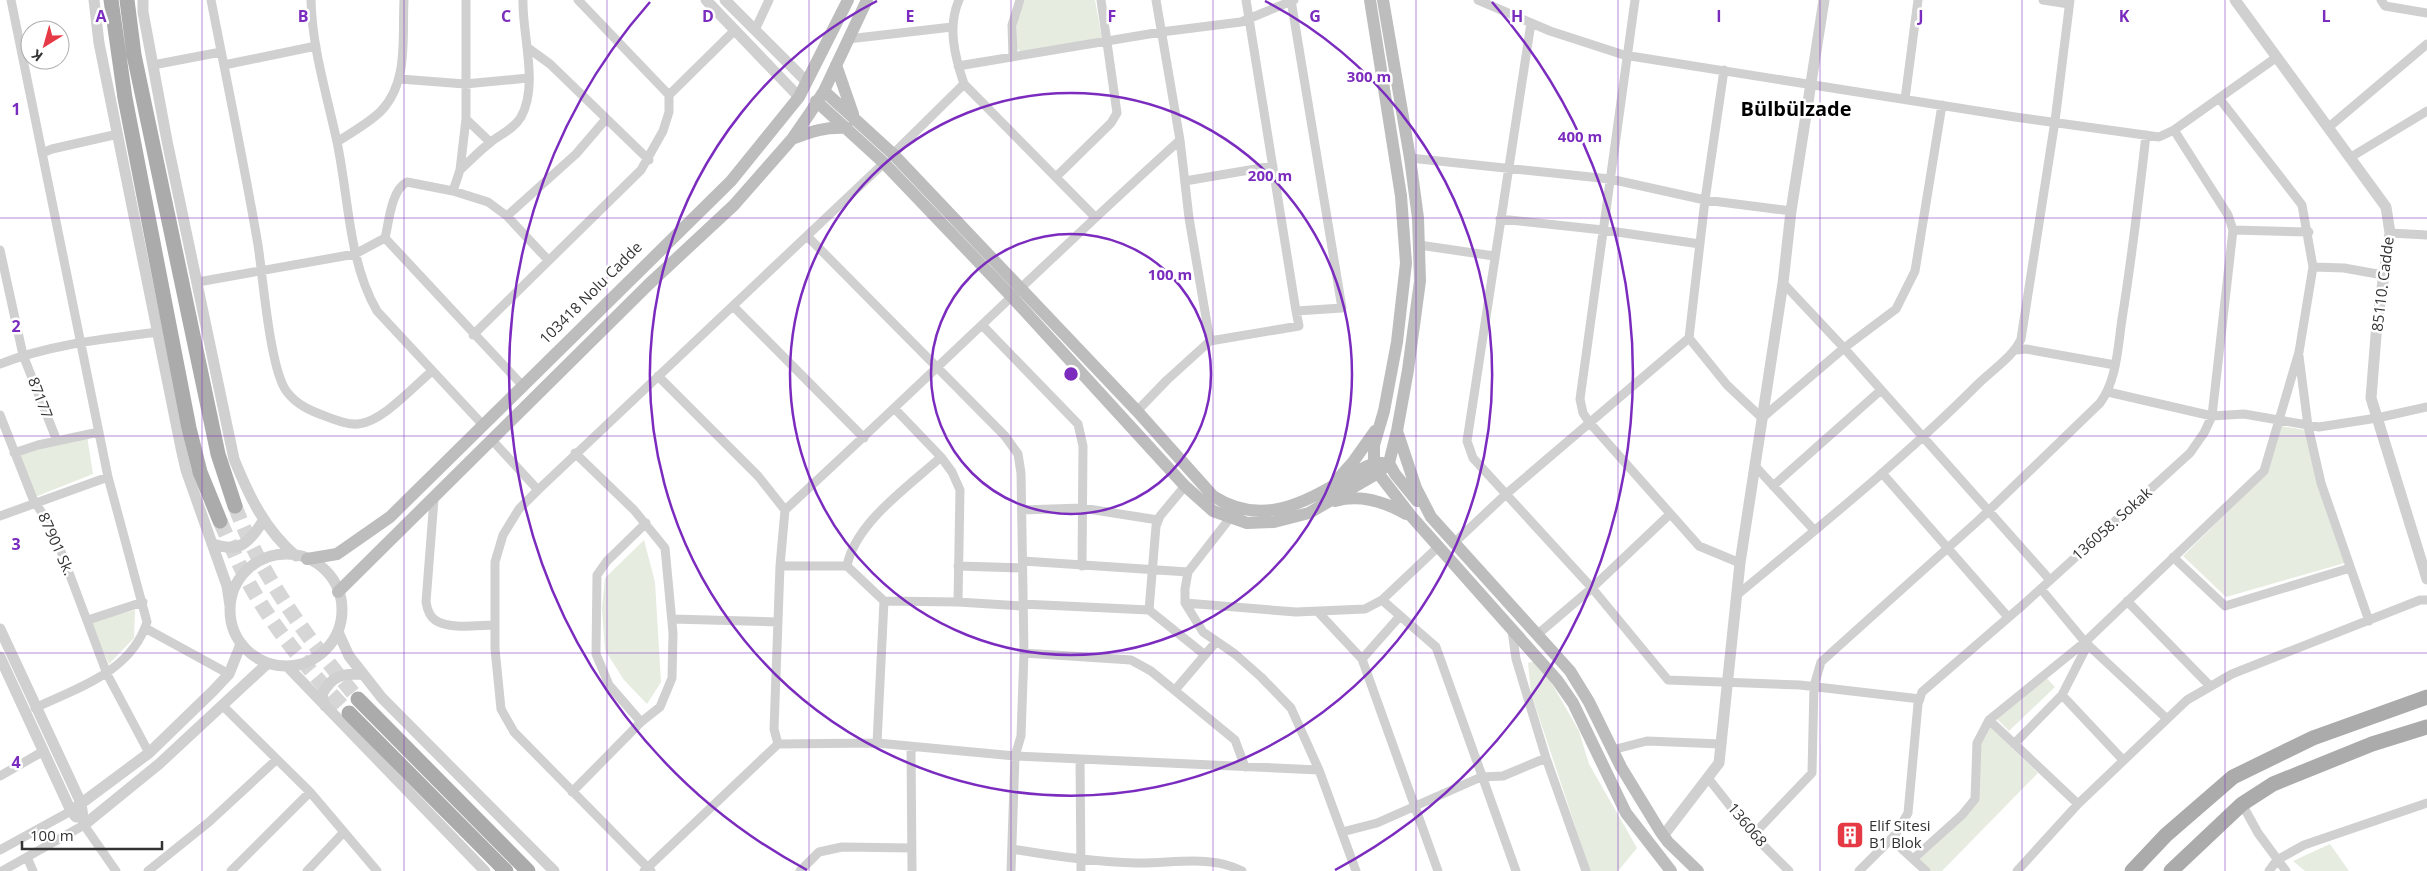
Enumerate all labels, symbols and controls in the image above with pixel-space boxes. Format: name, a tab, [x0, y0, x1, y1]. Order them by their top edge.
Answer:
text: A	[95, 5, 107, 27]
text: B	[298, 5, 308, 27]
text: C	[501, 5, 511, 27]
text: D	[702, 5, 714, 27]
text: E	[906, 5, 915, 27]
text: F	[1108, 5, 1116, 27]
text: G	[1309, 5, 1321, 27]
text: H	[1511, 5, 1523, 27]
text: I	[1716, 5, 1722, 27]
text: J	[1916, 5, 1924, 27]
text: K	[2119, 5, 2130, 27]
text: L	[2321, 5, 2331, 27]
north arrow	[20, 20, 70, 70]
text: K	[27, 45, 46, 66]
text: 300 m	[1347, 66, 1391, 86]
district label: Bülbülzade	[1741, 95, 1851, 122]
text: 1	[11, 98, 21, 120]
text: 400 m	[1558, 126, 1602, 146]
text: 200 m	[1248, 165, 1292, 185]
street label: 85110. Cadde	[2366, 235, 2398, 332]
street label: 103418 Nolu Cadde	[535, 237, 646, 348]
text: 100 m	[1148, 264, 1192, 284]
text: 2	[11, 315, 21, 337]
centre of rings	[1062, 365, 1080, 383]
street label: 87177	[24, 374, 58, 421]
street label: 136058. Sokak	[2067, 482, 2156, 564]
street label: 87901 Sk.	[34, 509, 80, 578]
text: 3	[11, 533, 21, 555]
text: 4	[11, 751, 21, 773]
street label: 136068	[1724, 798, 1772, 850]
place label: Elif Sitesi B1 Blok	[1869, 815, 1931, 852]
scale bar	[22, 818, 162, 850]
building icon: Elif Sitesi B1 Blok	[1835, 820, 1865, 850]
text: 100 m	[30, 825, 74, 845]

